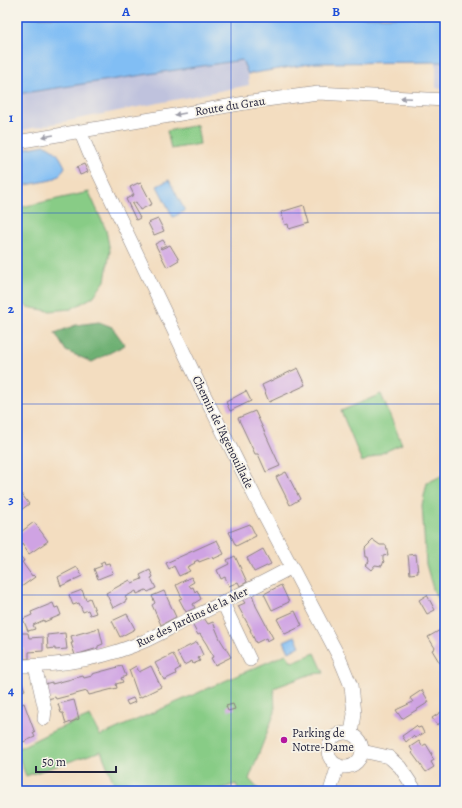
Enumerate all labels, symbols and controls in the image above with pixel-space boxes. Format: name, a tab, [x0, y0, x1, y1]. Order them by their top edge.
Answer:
text: A	[121, 3, 131, 20]
text: B	[332, 3, 340, 20]
street label: Route du Grau	[194, 92, 267, 119]
one-way arrow	[399, 95, 412, 101]
text: 1	[9, 109, 14, 126]
one-way arrow	[174, 111, 186, 117]
one-way arrow	[42, 134, 54, 140]
text: 2	[8, 300, 15, 317]
street label: Chemin de l'Agenouillade	[189, 373, 257, 491]
text: 3	[8, 491, 14, 508]
street label: Rue des Jardins de la Mer	[133, 583, 251, 651]
text: 4	[8, 682, 14, 699]
place label: Parking de Notre-Dame	[292, 725, 354, 755]
marker: Parking de Notre-Dame	[279, 735, 289, 745]
scale bar	[36, 748, 116, 774]
text: 50 m	[42, 754, 66, 770]

